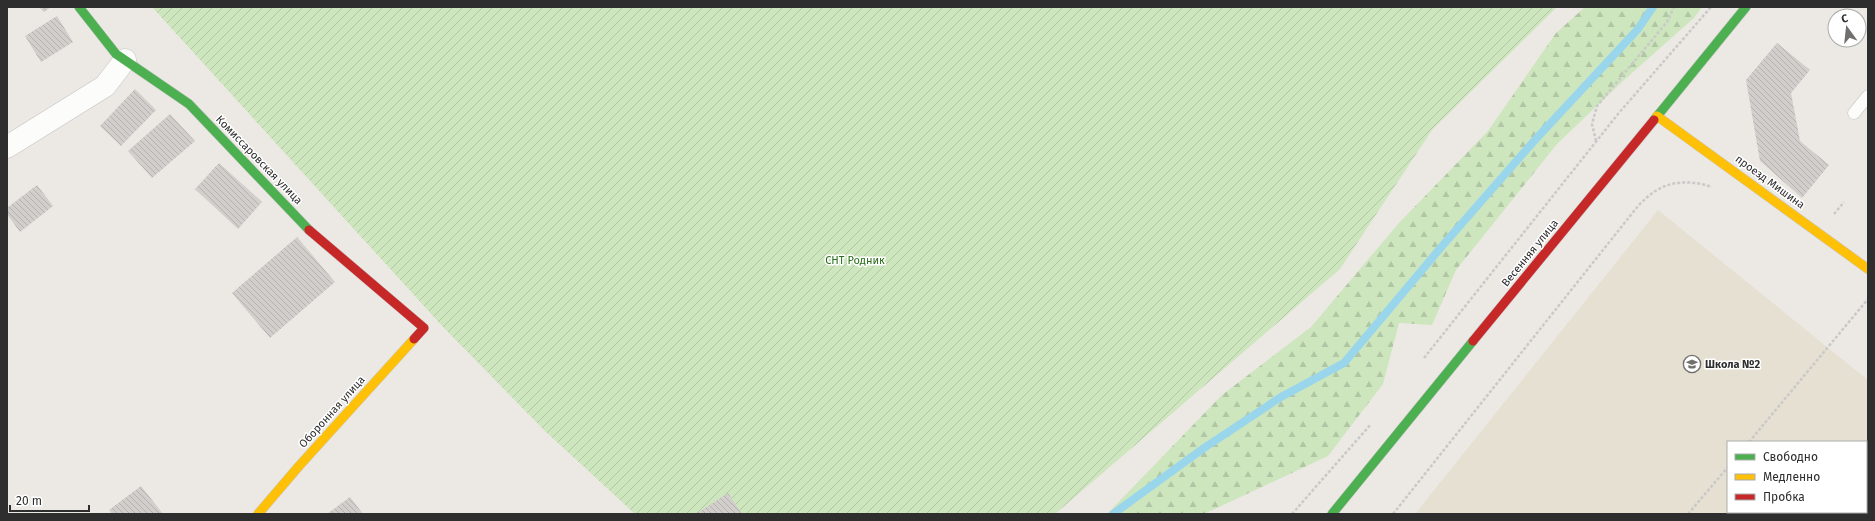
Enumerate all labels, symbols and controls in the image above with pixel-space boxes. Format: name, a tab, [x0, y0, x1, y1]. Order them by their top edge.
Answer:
north arrow	[1827, 8, 1867, 48]
text: С	[1840, 12, 1850, 26]
street label: Комиссаровская улица	[213, 113, 305, 207]
street label: проезд Мишина	[1733, 152, 1807, 212]
street label: Весенняя улица	[1499, 217, 1561, 289]
park label: СНТ Родник	[825, 254, 885, 267]
school or university icon: Школа №2	[1682, 354, 1702, 374]
place label: Школа №2	[1705, 358, 1761, 371]
street label: Оборонная улица	[296, 373, 368, 451]
legend	[1727, 441, 1867, 513]
text: Свободно	[1763, 450, 1818, 464]
text: Медленно	[1763, 470, 1820, 484]
scale bar	[10, 487, 89, 513]
text: Пробка	[1763, 490, 1805, 504]
text: 20 m	[16, 494, 42, 508]

